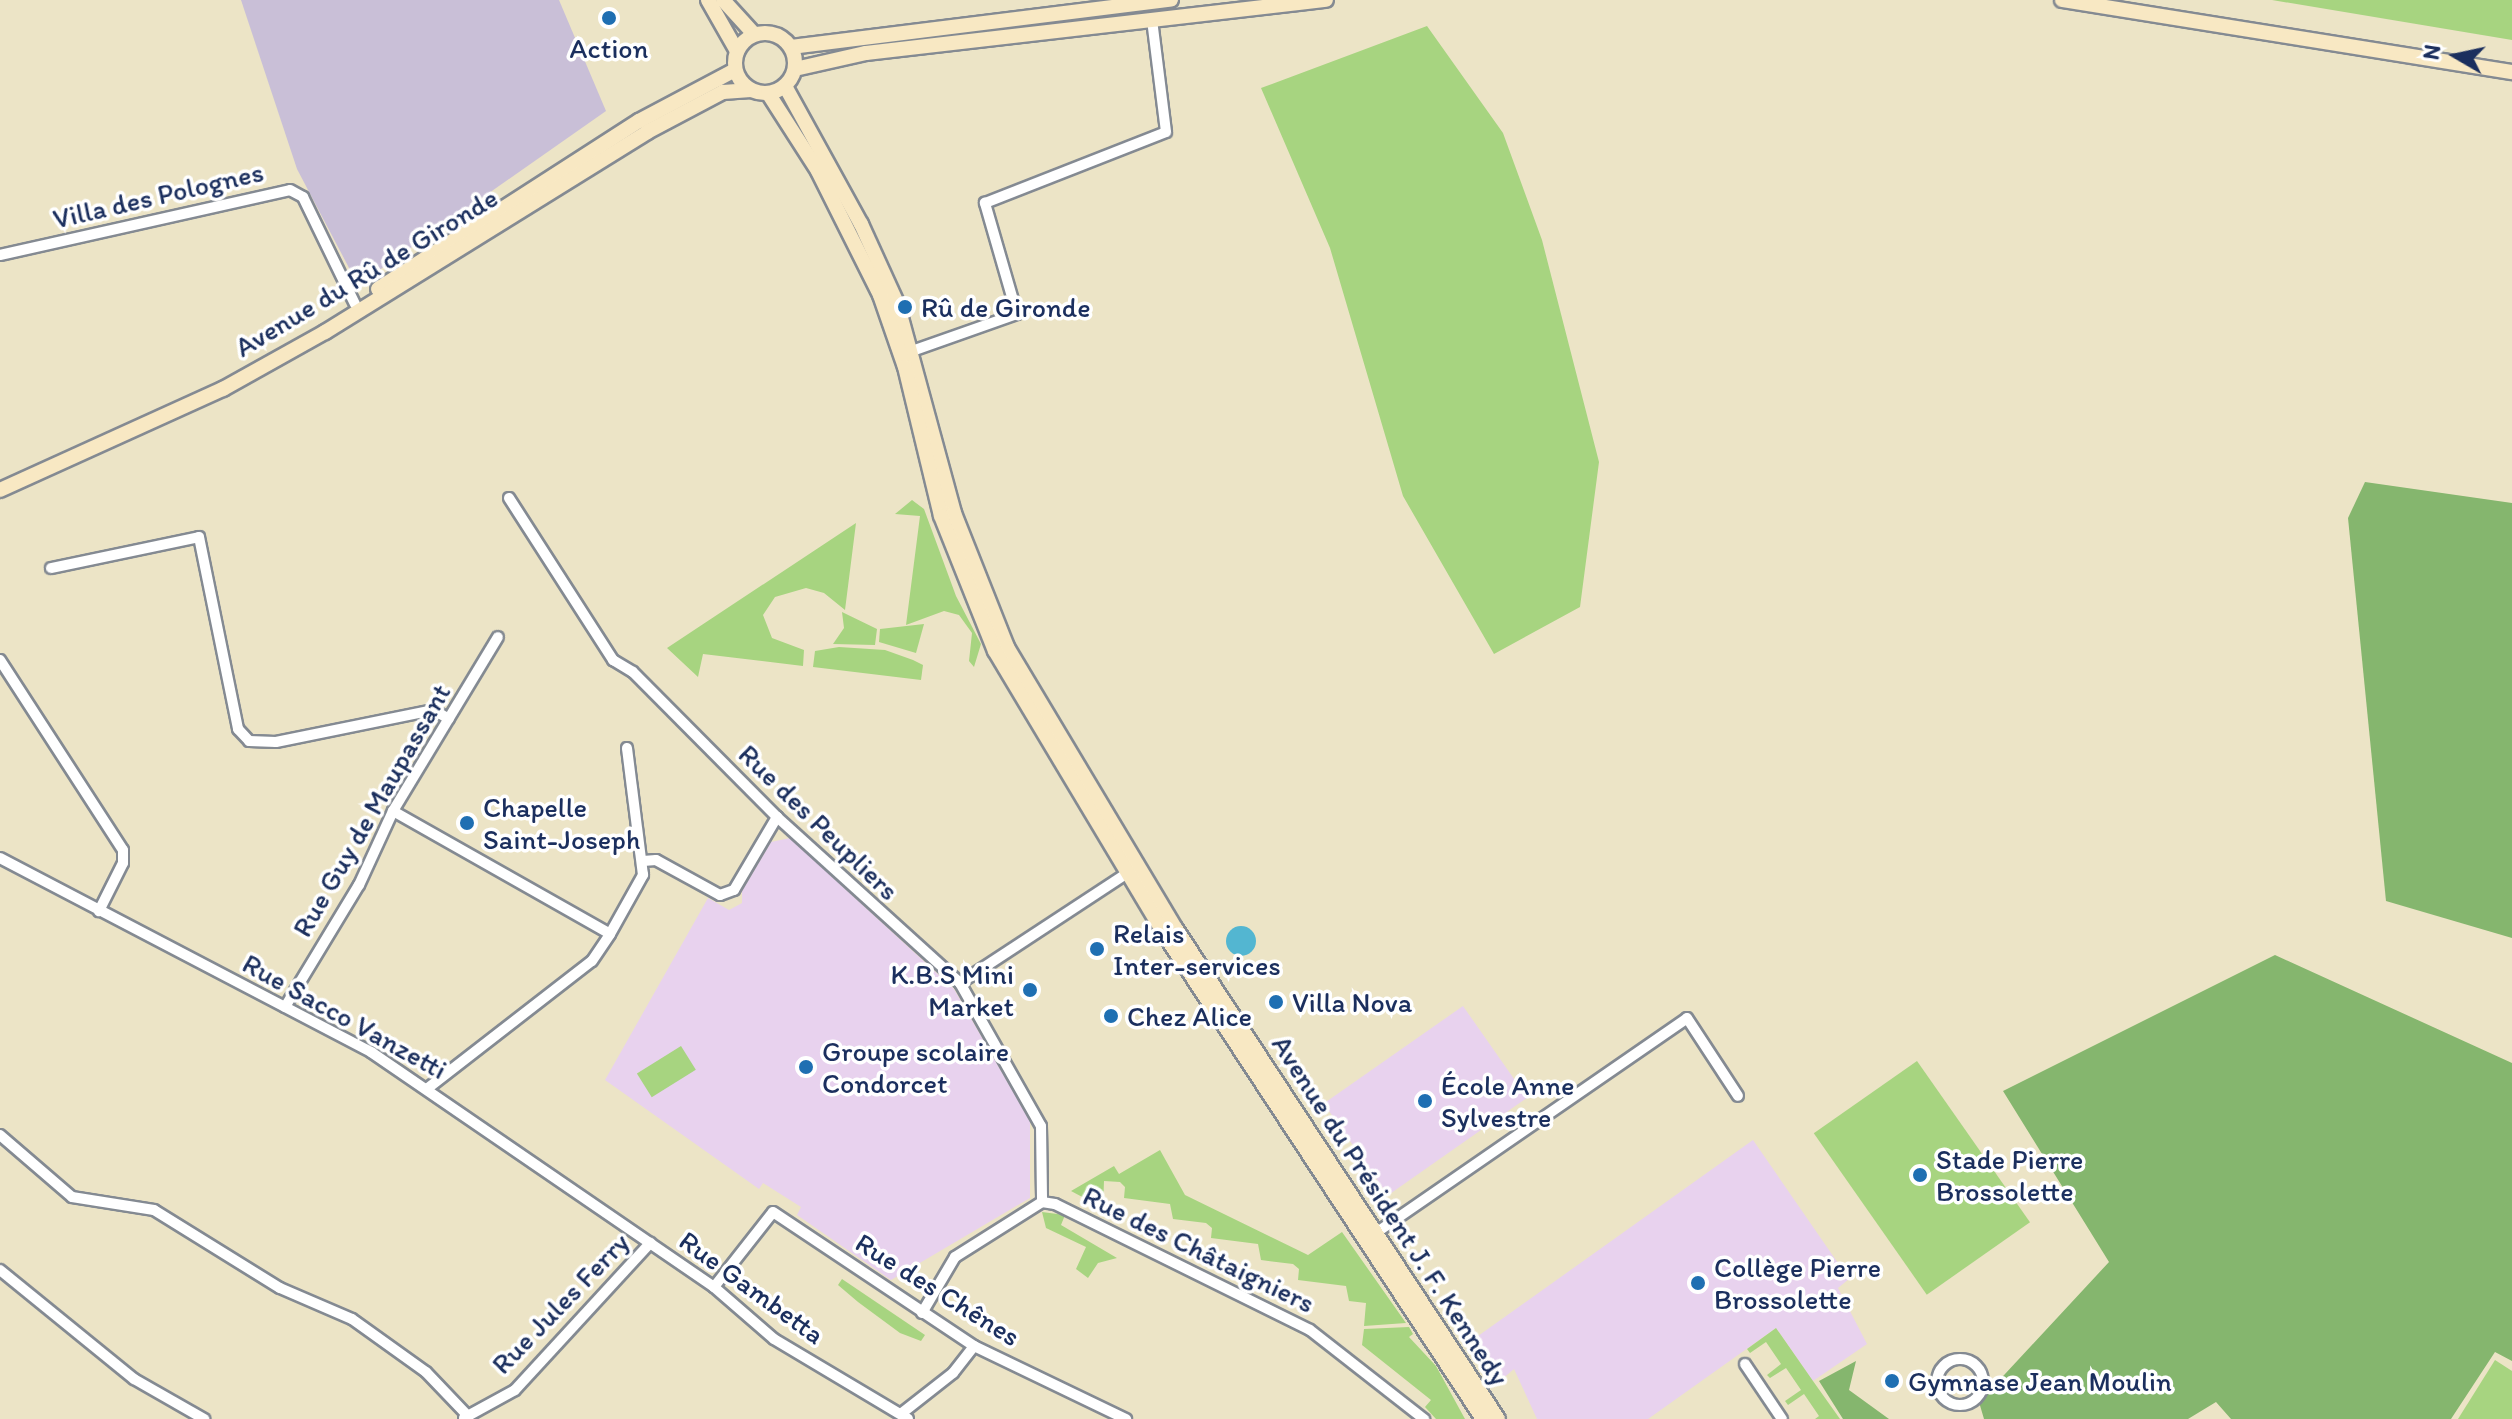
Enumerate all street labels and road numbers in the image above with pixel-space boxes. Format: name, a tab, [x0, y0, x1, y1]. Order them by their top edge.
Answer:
street label: Villa des Polognes	[50, 154, 266, 236]
street label: Avenue du Rû de Gironde	[229, 180, 503, 364]
street label: Rue Guy de Maupassant	[284, 677, 458, 943]
street label: Rue des Peupliers	[732, 737, 906, 907]
street label: Rue Sacco Vanzetti	[237, 946, 453, 1086]
street label: Avenue du Président J. F. Kennedy	[1265, 1029, 1517, 1391]
street label: Rue des Châtaigniers	[1078, 1178, 1320, 1320]
street label: Rue Gambetta	[673, 1223, 831, 1351]
street label: Rue des Chênes	[850, 1225, 1026, 1353]
street label: Rue Jules Ferry	[484, 1226, 636, 1380]

